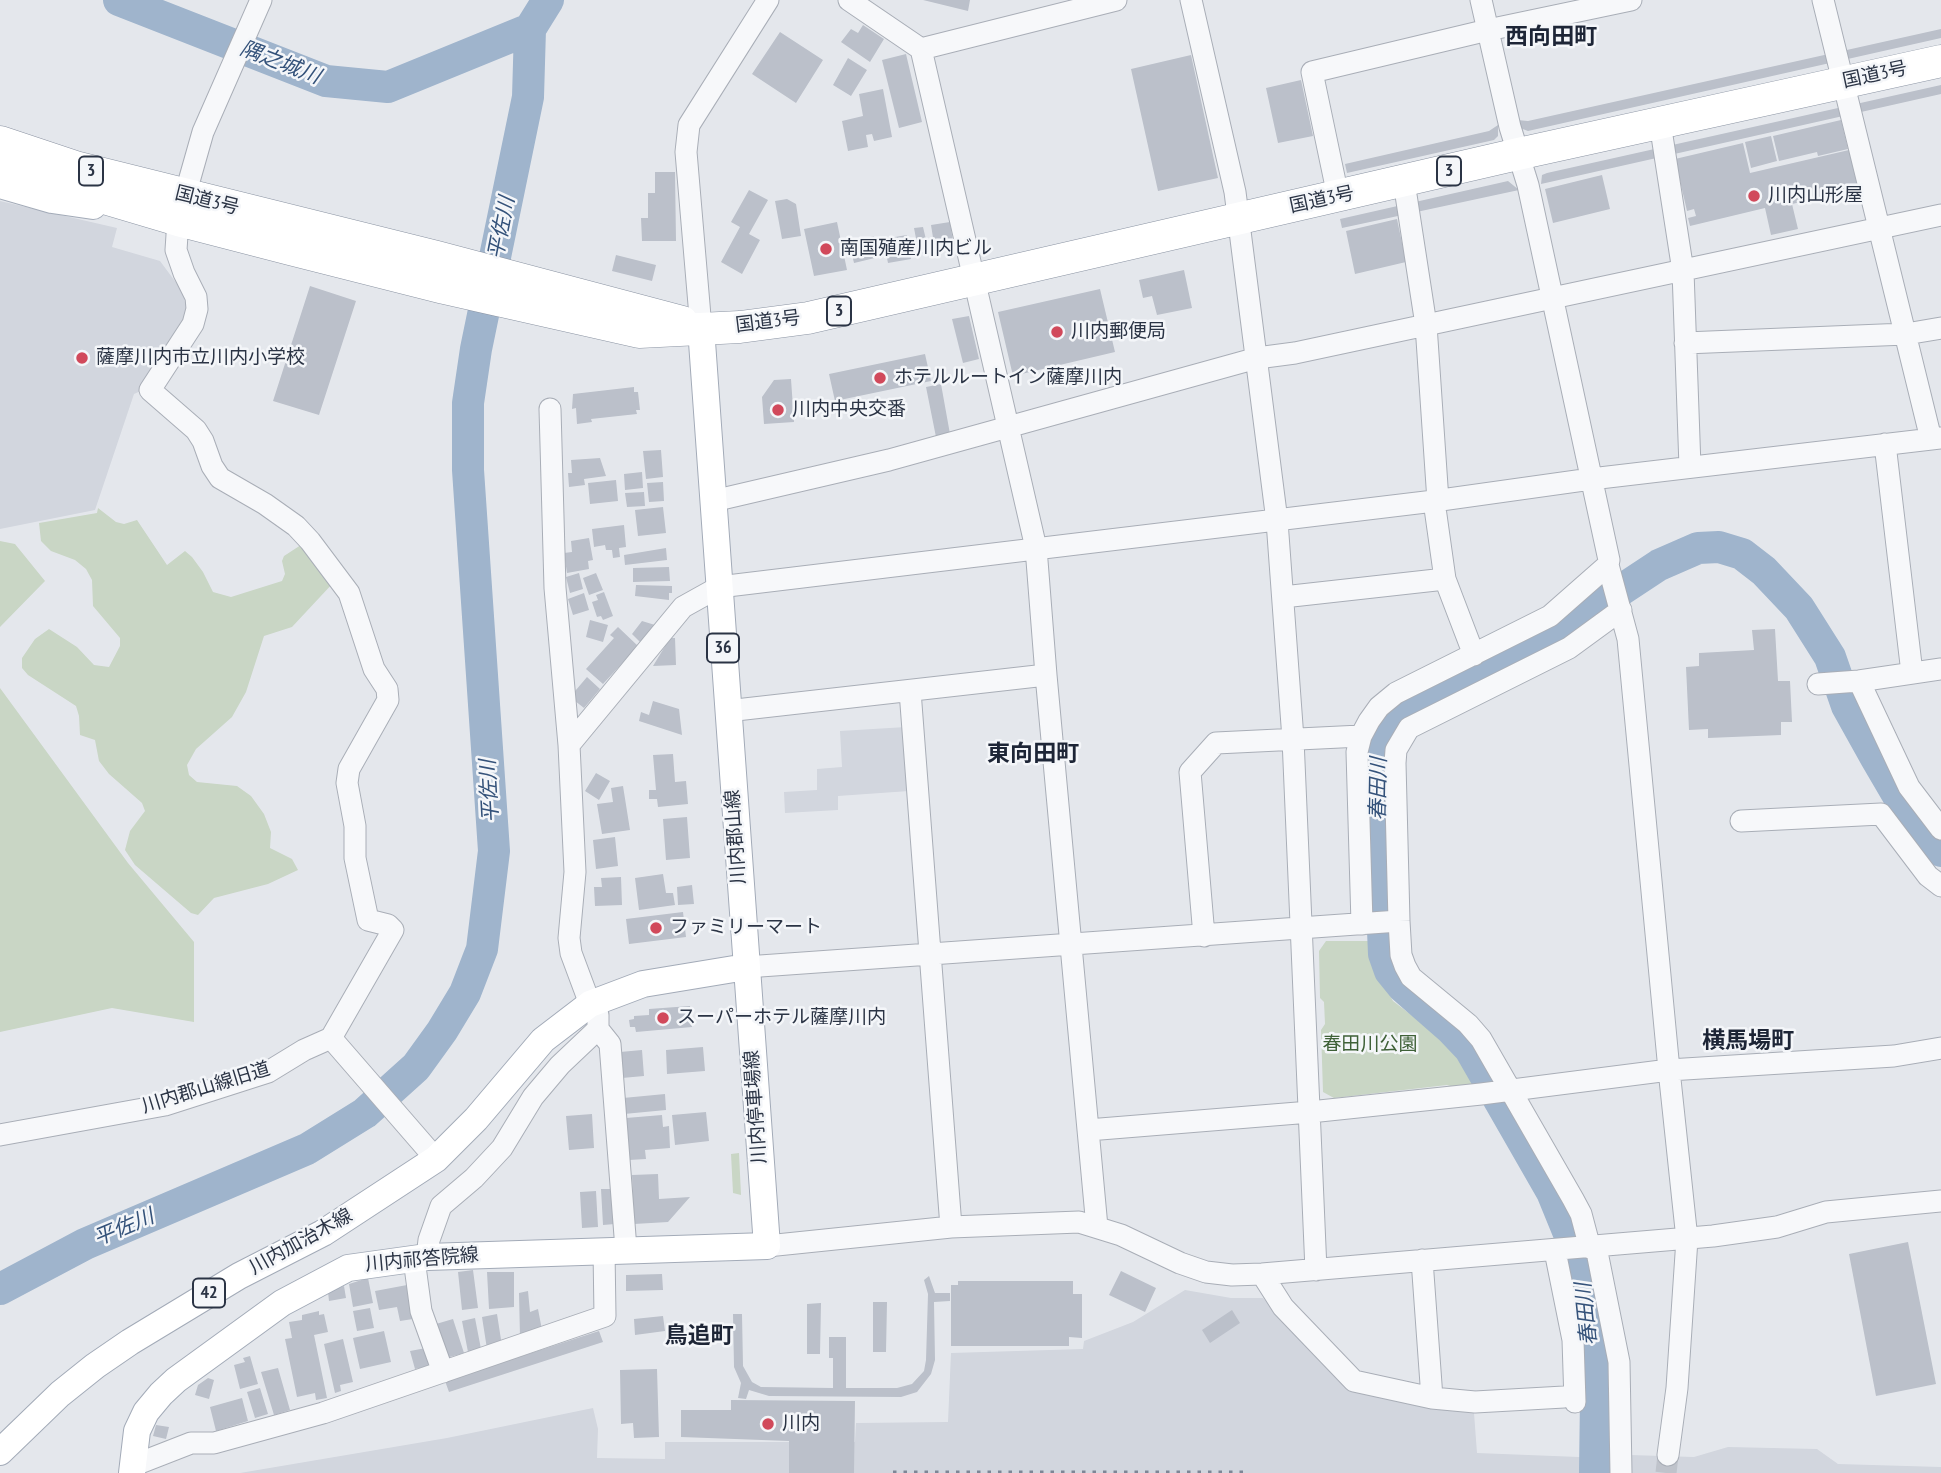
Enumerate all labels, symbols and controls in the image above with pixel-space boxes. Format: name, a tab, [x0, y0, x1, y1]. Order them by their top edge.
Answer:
district label: 西向田町	[1505, 23, 1597, 51]
water label: 隅之城川	[236, 36, 324, 90]
street label: 国道3号	[1841, 57, 1909, 93]
road number: 3	[79, 156, 103, 186]
road number: 3	[1437, 156, 1461, 186]
street label: 国道3号	[172, 182, 242, 220]
street label: 国道3号	[1288, 182, 1356, 218]
place label: 川内山形屋	[1768, 185, 1863, 207]
marker: 川内山形屋	[1746, 188, 1762, 204]
water label: 平佐川	[484, 195, 520, 261]
place label: 南国殖産川内ビル	[840, 238, 992, 260]
marker: 南国殖産川内ビル	[818, 241, 834, 257]
road number: 3	[827, 296, 851, 326]
street label: 国道3号	[734, 307, 802, 337]
place label: 川内郵便局	[1071, 321, 1166, 343]
marker: 川内郵便局	[1049, 324, 1065, 340]
place label: 薩摩川内市立川内小学校	[96, 347, 305, 369]
marker: 薩摩川内市立川内小学校	[74, 350, 90, 366]
place label: ホテルルートイン薩摩川内	[894, 367, 1122, 389]
marker: ホテルルートイン薩摩川内	[872, 370, 888, 386]
place label: 川内中央交番	[792, 399, 906, 421]
marker: 川内中央交番	[770, 402, 786, 418]
road number: 36	[707, 634, 739, 662]
district label: 東向田町	[987, 740, 1079, 768]
water label: 春田川	[1366, 757, 1392, 821]
water label: 平佐川	[476, 759, 504, 823]
street label: 川内郡山線	[721, 789, 751, 885]
place label: ファミリーマート	[670, 917, 822, 939]
marker: ファミリーマート	[648, 920, 664, 936]
place label: スーパーホテル薩摩川内	[677, 1007, 886, 1029]
marker: スーパーホテル薩摩川内	[655, 1010, 671, 1026]
district label: 横馬場町	[1702, 1027, 1794, 1055]
park label: 春田川公園	[1323, 1034, 1417, 1056]
street label: 川内停車場線	[741, 1049, 771, 1165]
street label: 川内郡山線旧道	[139, 1058, 273, 1118]
water label: 平佐川	[90, 1204, 158, 1252]
street label: 川内加治木線	[246, 1204, 356, 1280]
street label: 川内祁答院線	[364, 1244, 480, 1276]
road number: 42	[193, 1278, 225, 1308]
water label: 春田川	[1571, 1281, 1603, 1347]
district label: 鳥追町	[665, 1322, 733, 1350]
place label: 川内	[782, 1413, 820, 1435]
marker: 川内	[760, 1416, 776, 1432]

